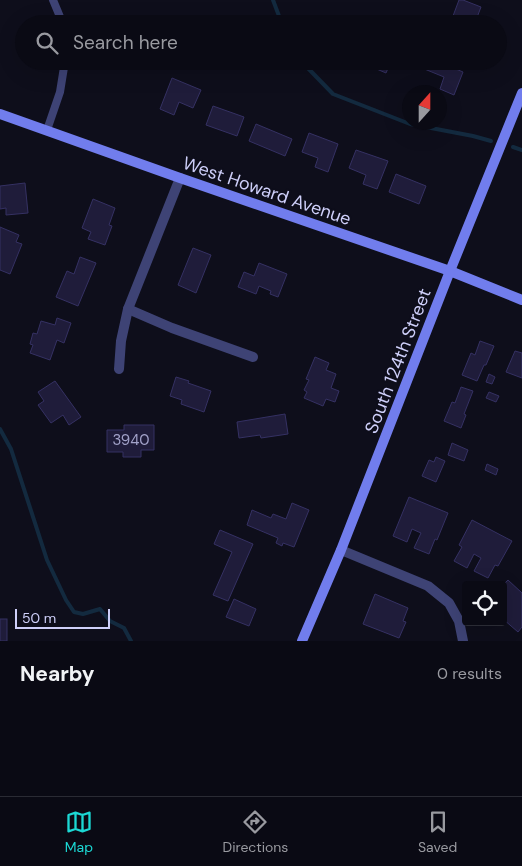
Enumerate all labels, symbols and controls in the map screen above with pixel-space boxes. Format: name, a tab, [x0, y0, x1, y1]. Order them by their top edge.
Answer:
search box	[15, 15, 507, 70]
icon: search	[33, 29, 61, 57]
text: Search here	[73, 30, 178, 55]
north arrow	[402, 85, 447, 130]
street label: West Howard Avenue	[180, 151, 354, 231]
street label: South 124th Street	[359, 285, 437, 437]
house number: 3940	[112, 430, 150, 450]
map controls	[462, 581, 507, 626]
button: locate	[462, 581, 507, 626]
scale bar	[15, 606, 110, 629]
text: 50 m	[22, 609, 56, 627]
text: Nearby	[20, 660, 94, 688]
text: 0 results	[437, 663, 502, 684]
tab: Map	[65, 808, 93, 856]
tab: Directions	[223, 808, 288, 856]
tab: Saved	[418, 808, 457, 856]

